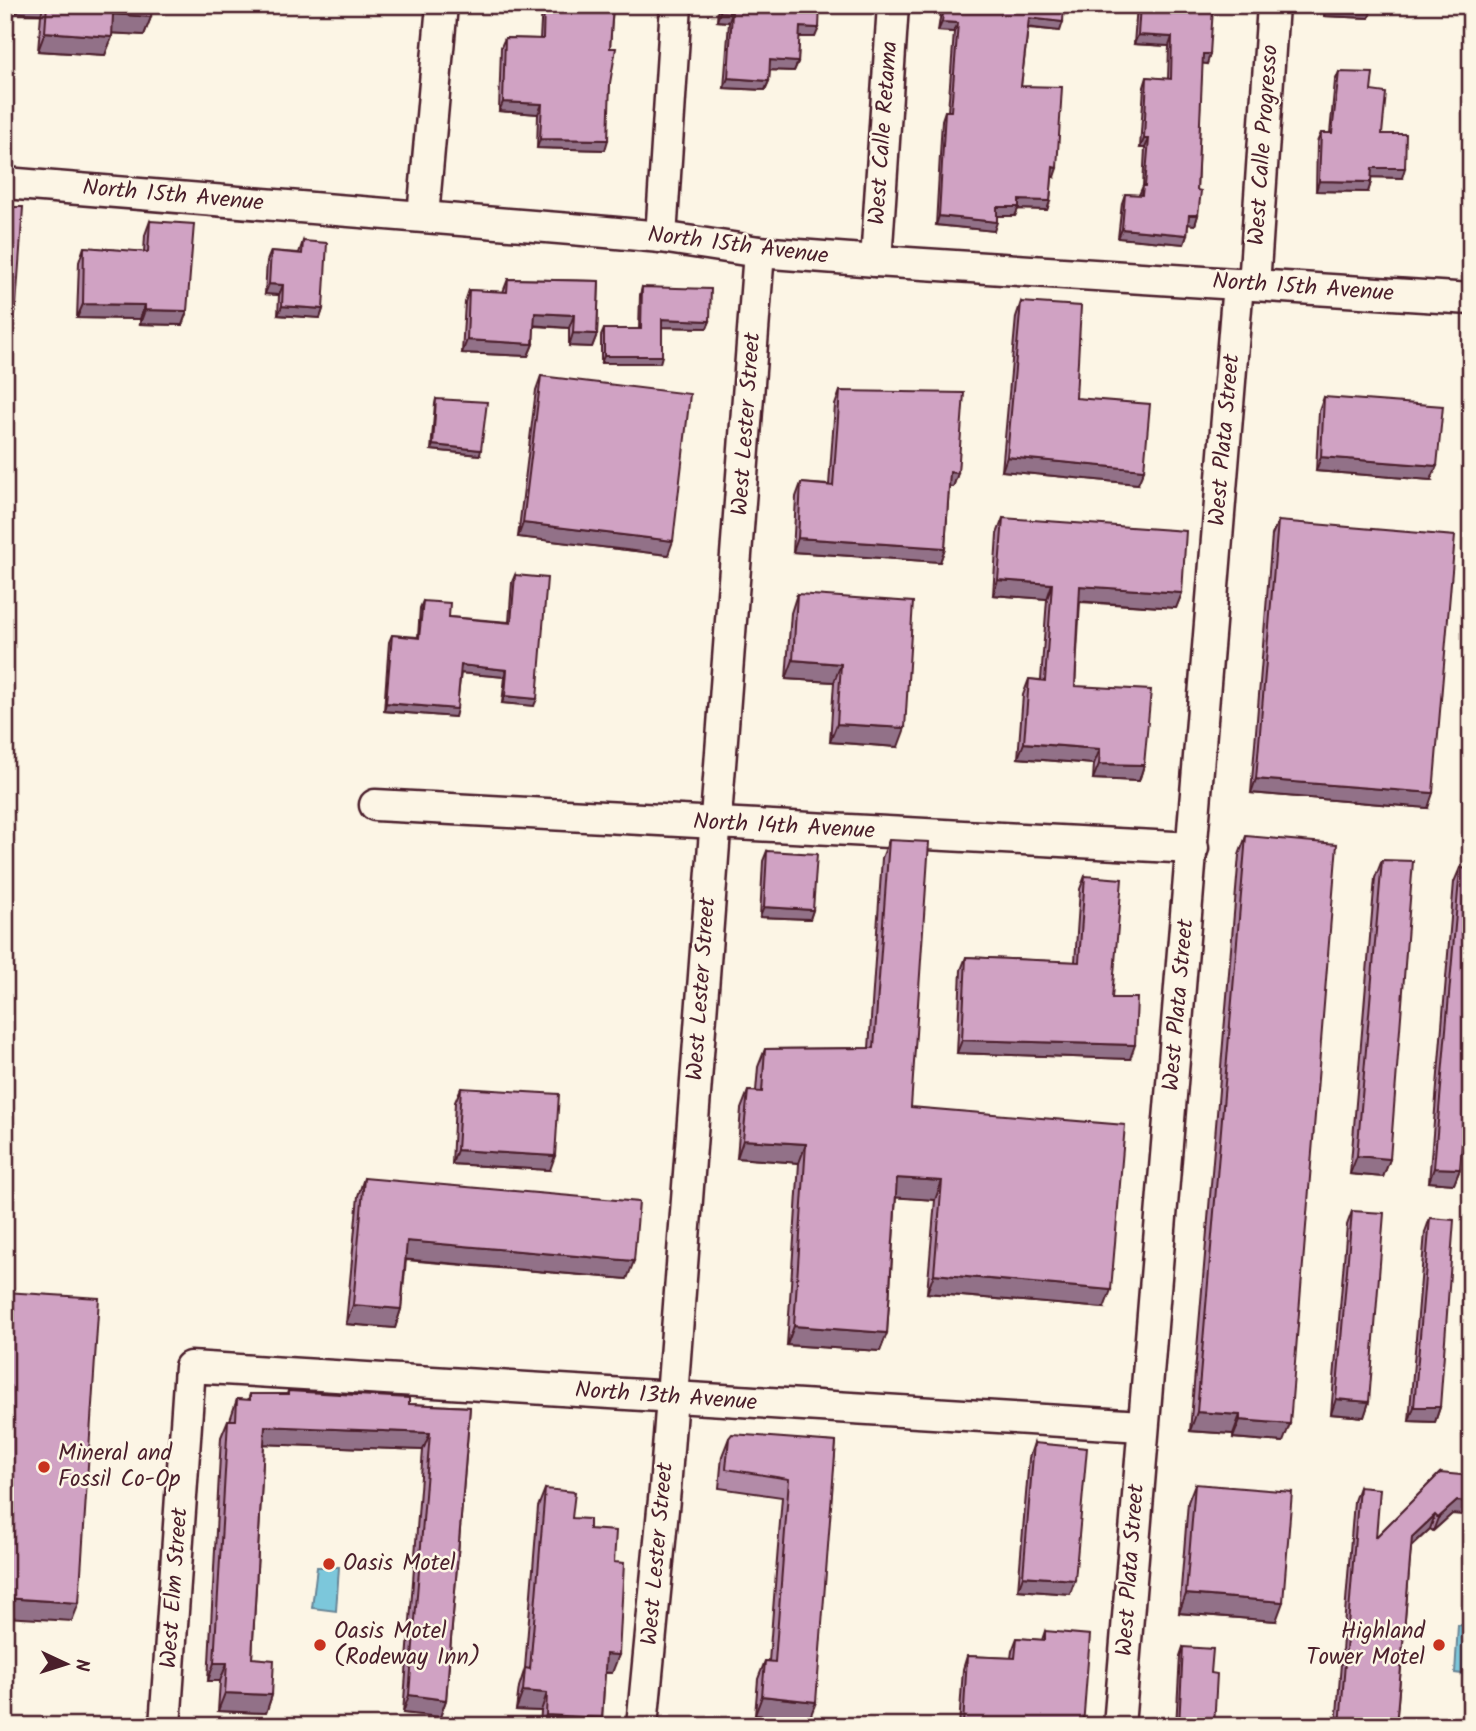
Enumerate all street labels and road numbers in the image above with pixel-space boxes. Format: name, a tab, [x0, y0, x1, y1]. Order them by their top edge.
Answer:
street label: West Calle Retama	[860, 40, 908, 226]
street label: West Calle Progresso	[1239, 43, 1289, 247]
street label: North 15th Avenue	[81, 170, 265, 222]
street label: North 15th Avenue	[646, 217, 830, 275]
street label: North 15th Avenue	[1211, 264, 1395, 312]
street label: West Lester Street	[723, 330, 771, 517]
street label: West Plata Street	[1200, 351, 1251, 527]
street label: North 14th Avenue	[692, 804, 876, 850]
street label: West Lester Street	[678, 895, 726, 1082]
street label: West Plata Street	[1154, 916, 1205, 1092]
street label: North 13th Avenue	[574, 1373, 758, 1421]
street label: West Lester Street	[632, 1460, 684, 1647]
street label: West Plata Street	[1107, 1482, 1155, 1657]
street label: West Elm Street	[151, 1505, 199, 1670]

